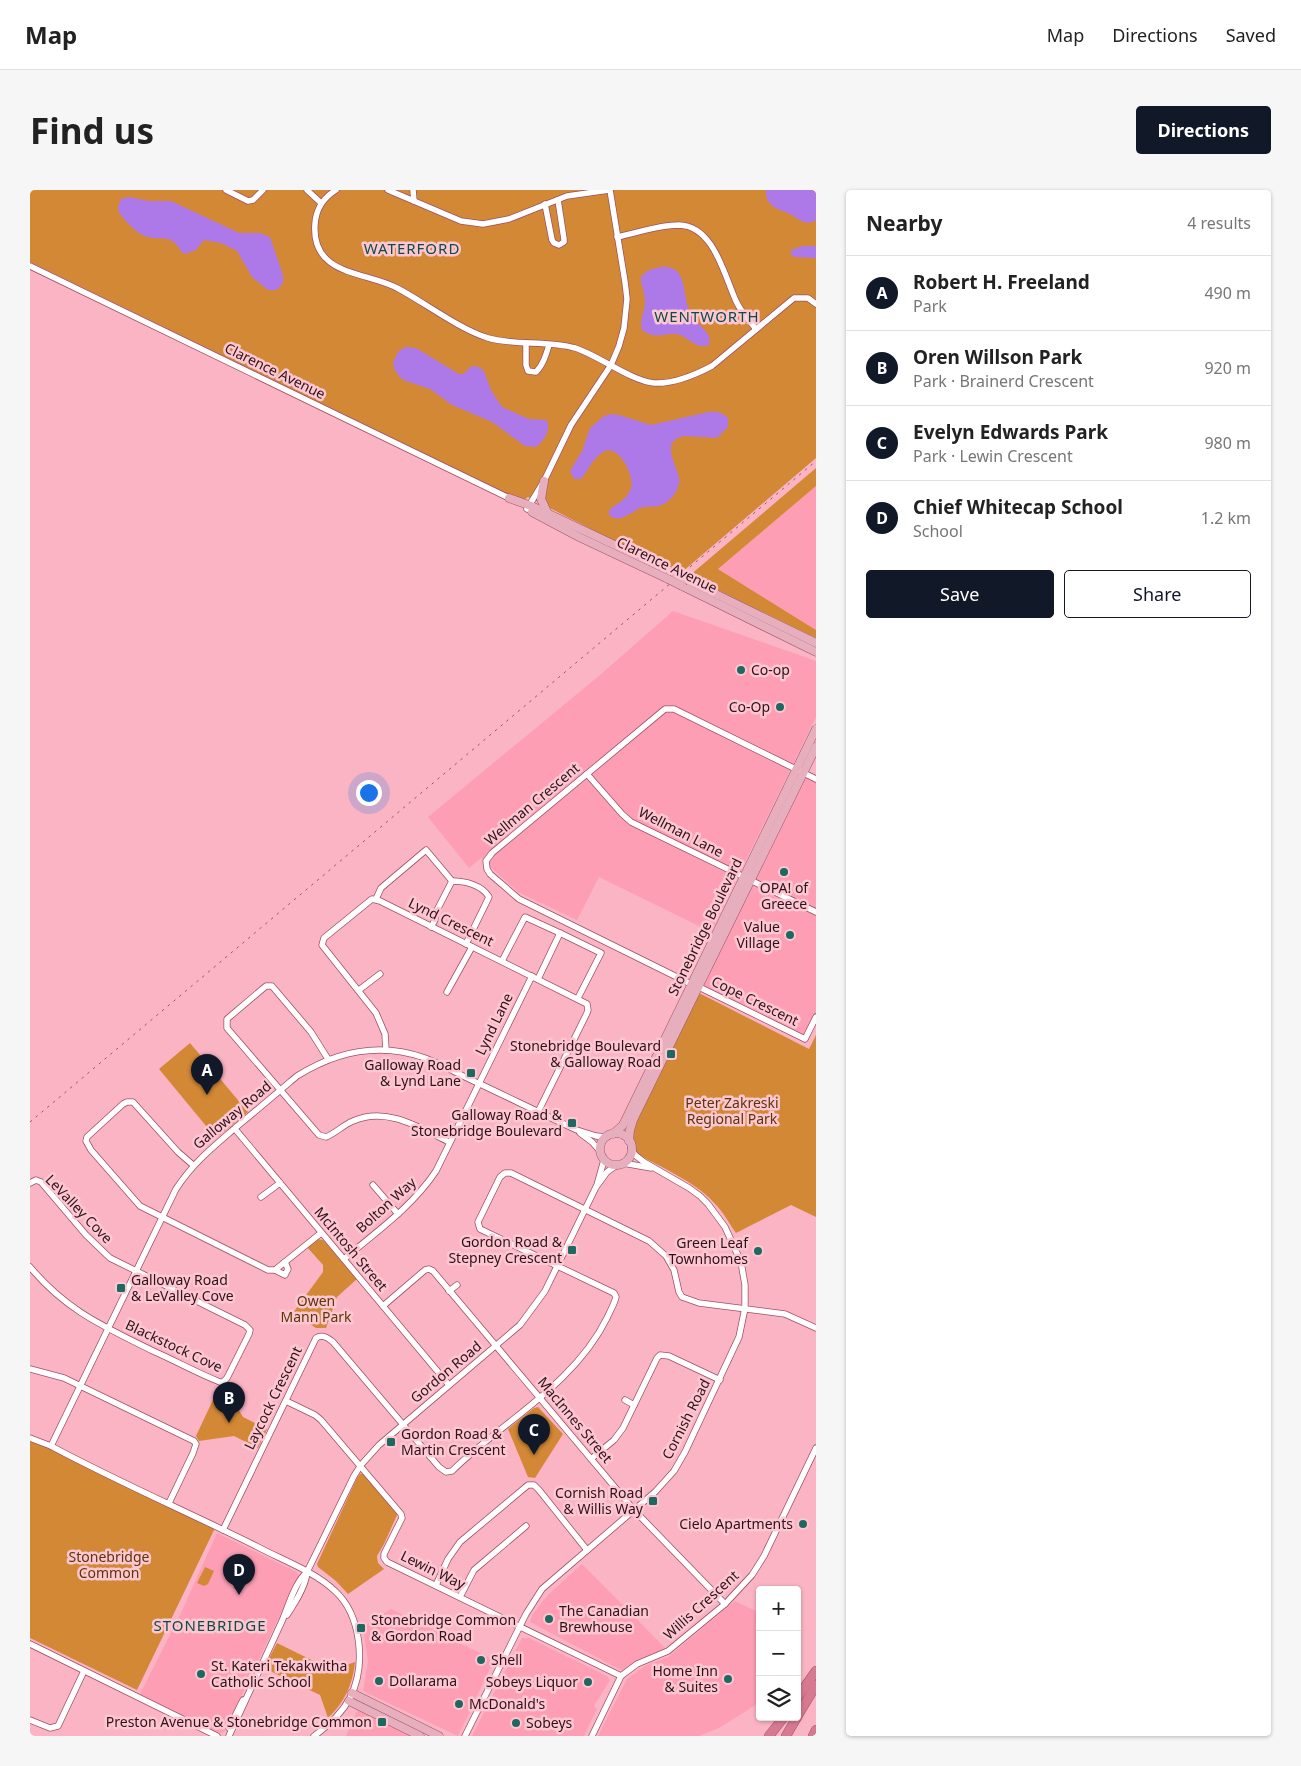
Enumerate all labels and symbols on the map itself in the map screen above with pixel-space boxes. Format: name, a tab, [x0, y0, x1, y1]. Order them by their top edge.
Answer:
district label: WATERFORD	[364, 238, 460, 258]
district label: WENTWORTH	[654, 306, 760, 326]
street label: Clarence Avenue	[222, 338, 329, 403]
street label: Clarence Avenue	[614, 532, 721, 597]
place label: Co-op	[751, 660, 790, 679]
marker: Co-op	[735, 664, 747, 676]
place label: Co-Op	[729, 697, 770, 716]
marker: Co-Op	[774, 701, 786, 713]
street label: Wellman Crescent	[480, 758, 583, 849]
your location	[356, 780, 382, 806]
street label: Wellman Lane	[636, 802, 727, 861]
street label: Stonebridge Boulevard	[663, 855, 746, 999]
marker: OPA! of Greece	[778, 866, 790, 878]
place label: OPA! of Greece	[760, 878, 809, 913]
street label: Lynd Crescent	[405, 893, 497, 950]
place label: Value Village	[736, 917, 780, 952]
marker: Value Village	[784, 929, 796, 941]
street label: Cope Crescent	[708, 971, 802, 1030]
street label: Lynd Lane	[470, 989, 517, 1058]
place label: Stonebridge Boulevard & Galloway Road	[510, 1036, 661, 1071]
marker: Stonebridge Boulevard & Galloway Road	[665, 1048, 677, 1060]
pin: A	[191, 1054, 223, 1095]
place label: Galloway Road & Lynd Lane	[364, 1055, 461, 1090]
marker: Galloway Road & Lynd Lane	[465, 1067, 477, 1079]
street label: Galloway Road	[189, 1076, 275, 1153]
park label: Peter Zakreski Regional Park	[685, 1093, 779, 1128]
place label: Galloway Road & Stonebridge Boulevard	[411, 1105, 563, 1140]
marker: Galloway Road & Stonebridge Boulevard	[566, 1117, 578, 1129]
street label: LeValley Cove	[42, 1170, 117, 1247]
street label: Bolton Way	[352, 1172, 420, 1237]
street label: McIntosh Street	[311, 1203, 392, 1295]
place label: Gordon Road & Stepney Crescent	[448, 1232, 563, 1267]
place label: Green Leaf Townhomes	[669, 1233, 749, 1268]
marker: Gordon Road & Stepney Crescent	[566, 1244, 578, 1256]
marker: Green Leaf Townhomes	[752, 1245, 764, 1257]
place label: Galloway Road & LeValley Cove	[131, 1270, 234, 1305]
marker: Galloway Road & LeValley Cove	[115, 1282, 127, 1294]
park label: Owen Mann Park	[280, 1291, 352, 1326]
street label: Blackstock Cove	[123, 1315, 226, 1376]
street label: Gordon Road	[406, 1336, 485, 1407]
street label: Laycock Crescent	[239, 1343, 306, 1453]
street label: MacInnes Street	[534, 1373, 617, 1467]
street label: Cornish Road	[657, 1375, 714, 1462]
pin: B	[213, 1382, 245, 1423]
pin: C	[518, 1414, 550, 1455]
place label: Gordon Road & Martin Crescent	[401, 1424, 506, 1459]
marker: Gordon Road & Martin Crescent	[385, 1436, 397, 1448]
place label: Cornish Road & Willis Way	[555, 1483, 644, 1518]
marker: Cornish Road & Willis Way	[647, 1495, 659, 1507]
place label: Cielo Apartments	[679, 1514, 793, 1533]
marker: Cielo Apartments	[797, 1518, 809, 1530]
street label: Lewin Way	[398, 1546, 469, 1594]
park label: Stonebridge Common	[69, 1547, 150, 1582]
pin: D	[223, 1554, 255, 1595]
street label: Willis Crescent	[659, 1566, 742, 1644]
place label: The Canadian Brewhouse	[559, 1601, 649, 1636]
place label: Stonebridge Common & Gordon Road	[371, 1610, 516, 1645]
marker: The Canadian Brewhouse	[543, 1613, 555, 1625]
district label: STONEBRIDGE	[153, 1615, 267, 1635]
marker: Stonebridge Common & Gordon Road	[355, 1622, 367, 1634]
place label: Shell	[491, 1650, 522, 1669]
marker: Shell	[475, 1654, 487, 1666]
place label: St. Kateri Tekakwitha Catholic School	[211, 1656, 347, 1691]
place label: Home Inn & Suites	[652, 1661, 718, 1696]
marker: St. Kateri Tekakwitha Catholic School	[195, 1668, 207, 1680]
place label: Dollarama	[389, 1671, 457, 1690]
place label: Sobeys Liquor	[486, 1672, 578, 1691]
marker: Home Inn & Suites	[722, 1673, 734, 1685]
marker: Dollarama	[373, 1675, 385, 1687]
marker: Sobeys Liquor	[582, 1676, 594, 1688]
place label: McDonald's	[469, 1694, 546, 1713]
marker: McDonald's	[453, 1698, 465, 1710]
place label: Preston Avenue & Stonebridge Common	[106, 1712, 372, 1731]
place label: Sobeys	[526, 1713, 573, 1732]
marker: Preston Avenue & Stonebridge Common	[376, 1716, 388, 1728]
marker: Sobeys	[510, 1717, 522, 1729]

